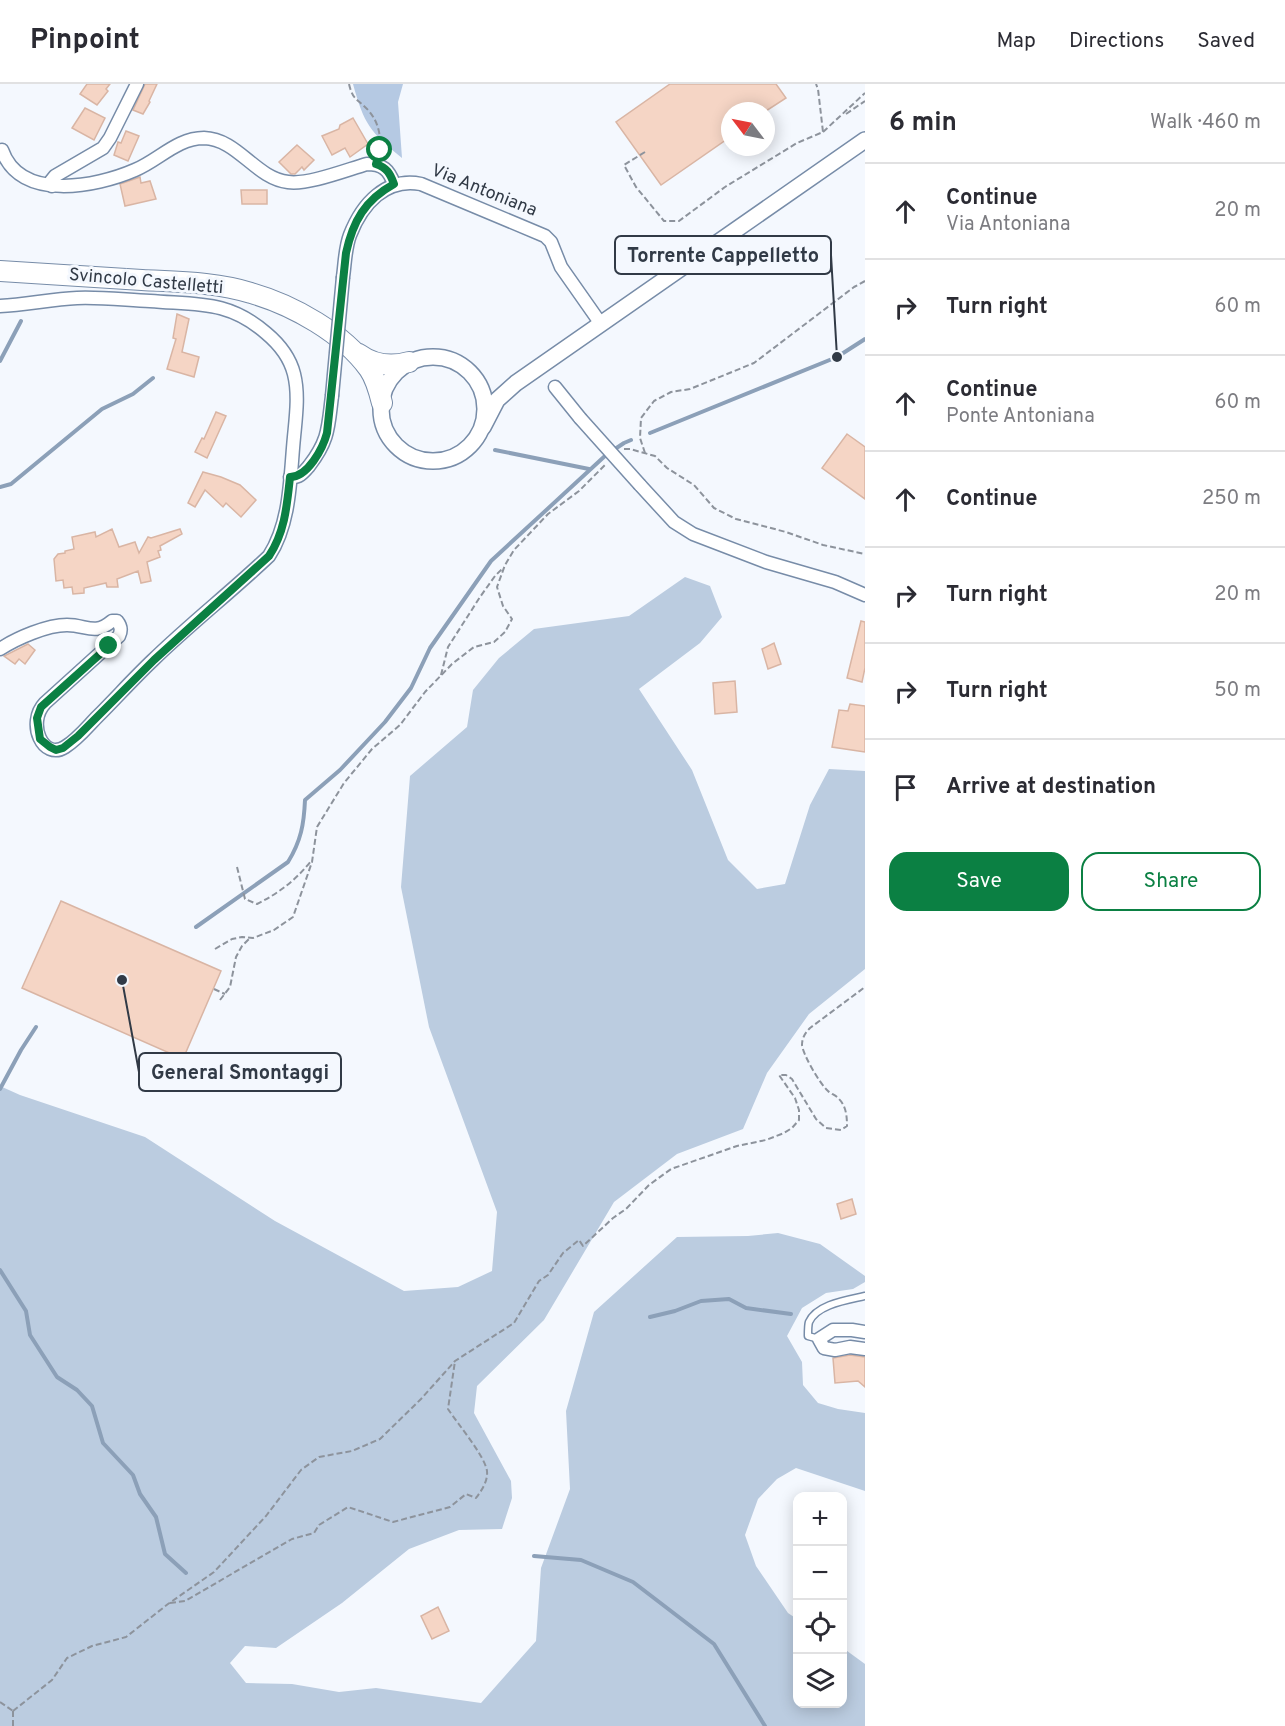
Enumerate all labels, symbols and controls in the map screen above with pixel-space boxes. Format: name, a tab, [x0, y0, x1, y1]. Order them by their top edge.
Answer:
text: Pinpoint	[30, 23, 140, 59]
text: Map	[996, 28, 1036, 55]
text: Directions	[1069, 28, 1164, 55]
text: Saved	[1197, 28, 1255, 55]
north arrow	[721, 102, 775, 156]
text: 6 min	[889, 107, 957, 140]
text: Walk · 460 m	[1150, 110, 1261, 136]
route start	[366, 136, 392, 162]
street label: Via Antoniana	[428, 159, 540, 223]
text: Continue	[946, 185, 1037, 212]
icon: ahead	[889, 195, 922, 228]
text: 20 m	[1214, 198, 1261, 224]
text: Via Antoniana	[946, 212, 1071, 238]
callout: Torrente Cappelletto	[615, 236, 831, 274]
text: Torrente Cappelletto	[627, 244, 819, 270]
street label: Svincolo Castelletti	[68, 264, 224, 300]
icon: right	[889, 291, 922, 324]
text: Turn right	[946, 294, 1048, 321]
text: 60 m	[1215, 294, 1261, 320]
text: Continue	[946, 377, 1037, 404]
icon: ahead	[889, 387, 922, 420]
text: 60 m	[1215, 390, 1261, 416]
text: Ponte Antoniana	[946, 404, 1095, 430]
icon: ahead	[889, 483, 922, 516]
text: Continue	[946, 486, 1037, 513]
text: 250 m	[1202, 486, 1261, 512]
icon: right	[889, 579, 922, 612]
text: Turn right	[946, 582, 1048, 609]
text: 20 m	[1214, 582, 1261, 608]
route end	[95, 632, 121, 658]
icon: right	[889, 675, 922, 708]
text: Turn right	[946, 678, 1048, 705]
text: 50 m	[1214, 678, 1261, 704]
icon: arrive	[889, 771, 922, 804]
text: Arrive at destination	[946, 774, 1156, 801]
button: Save	[889, 852, 1069, 911]
button: Share	[1081, 852, 1261, 911]
callout: General Smontaggi	[139, 1053, 341, 1091]
text: General Smontaggi	[151, 1061, 329, 1087]
map controls	[793, 1492, 847, 1708]
button: +	[793, 1492, 847, 1546]
button: −	[793, 1546, 847, 1600]
button: locate	[793, 1600, 847, 1654]
button: layers	[793, 1654, 847, 1708]

